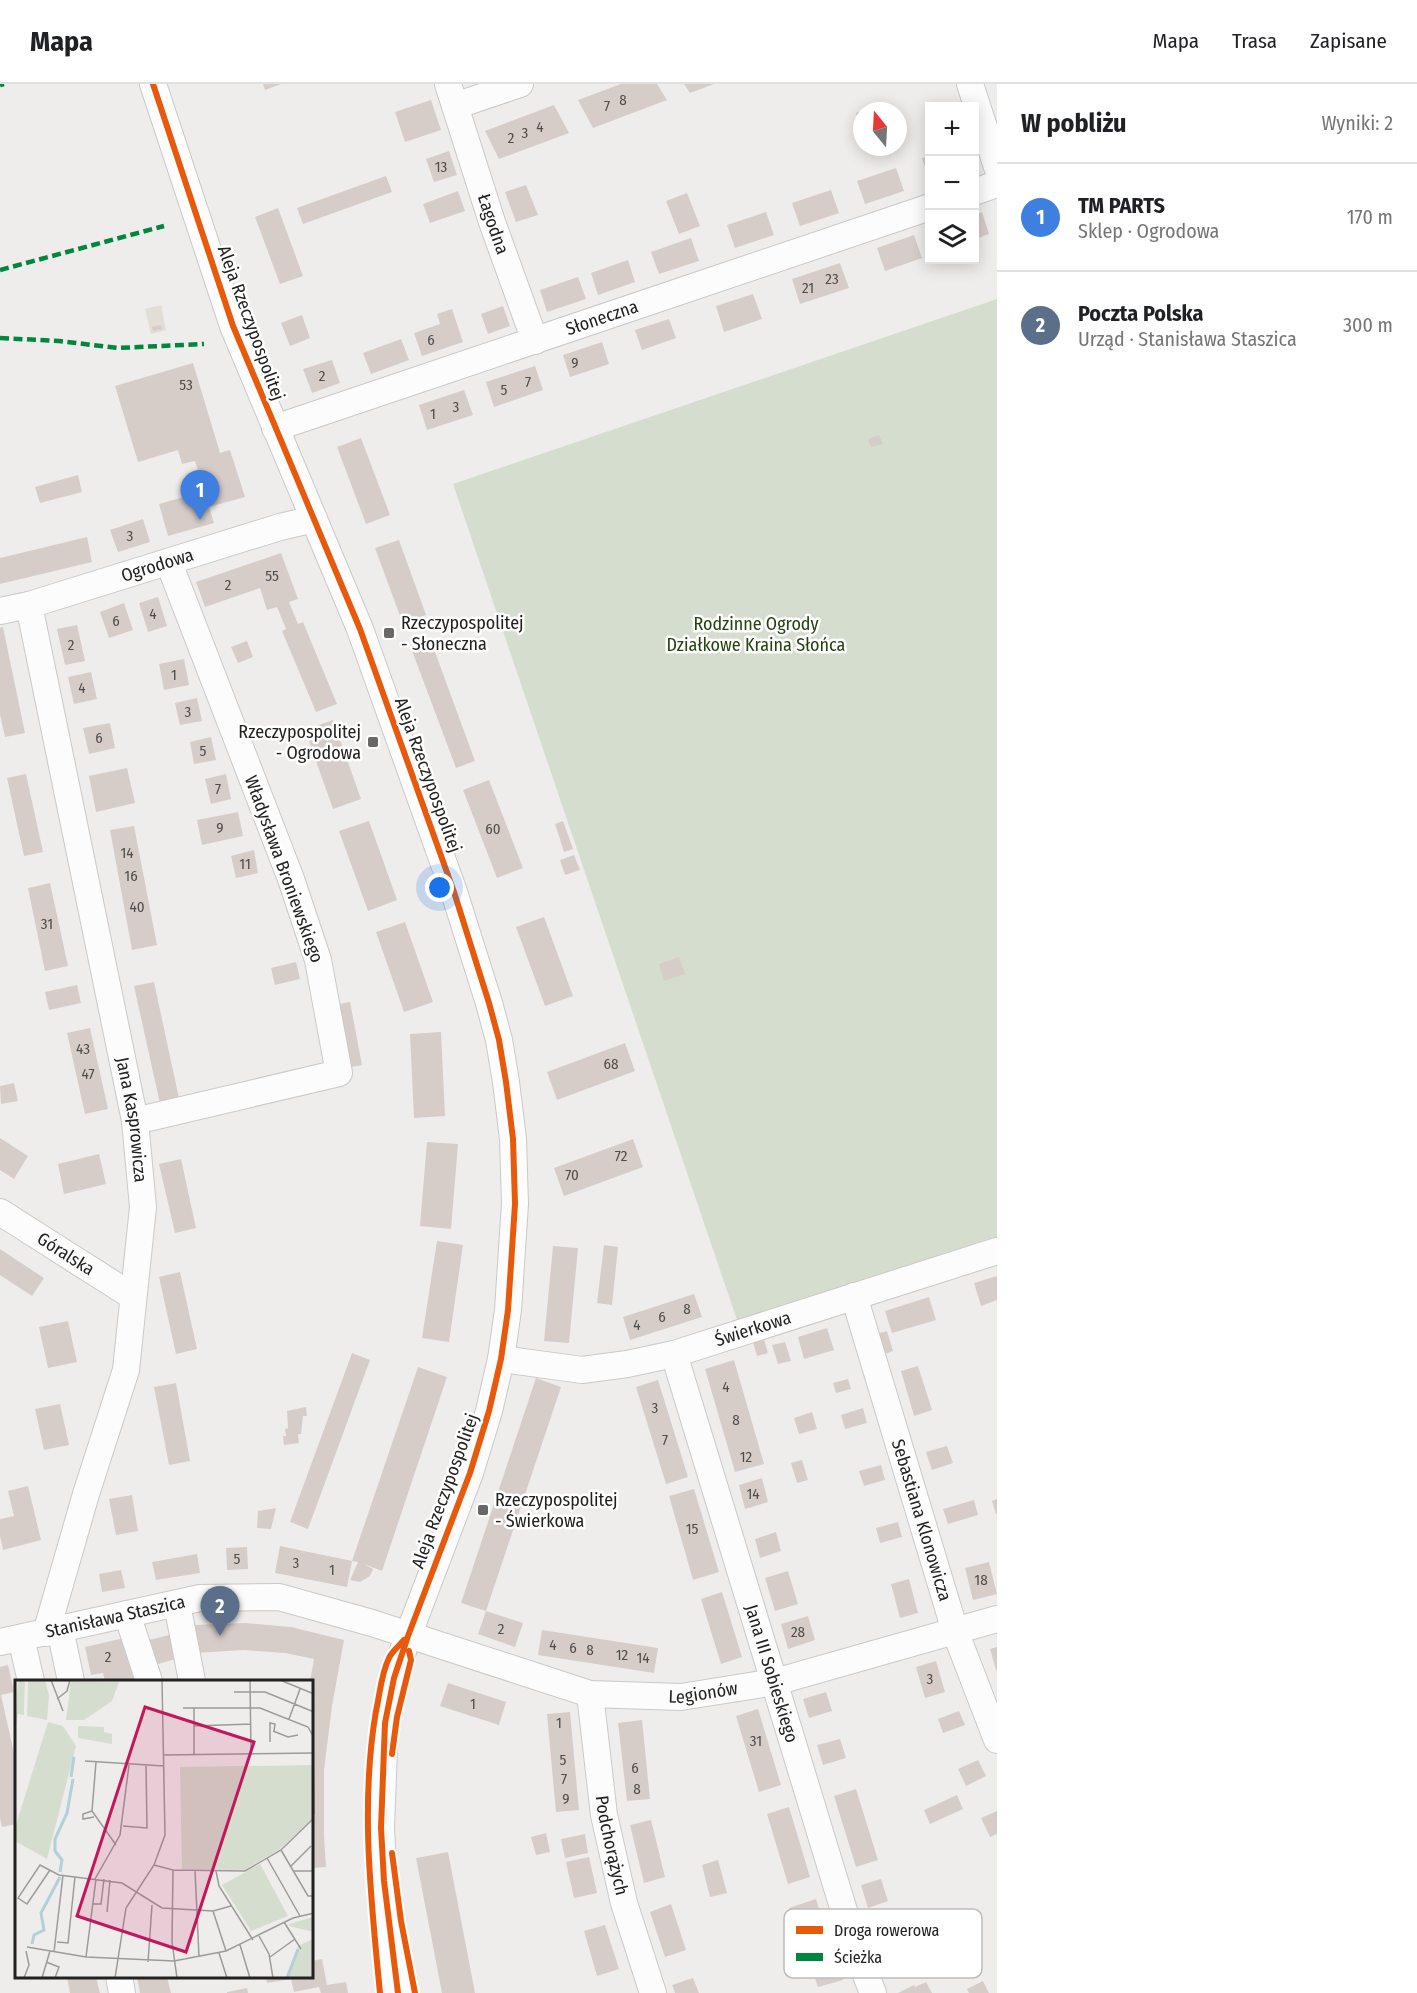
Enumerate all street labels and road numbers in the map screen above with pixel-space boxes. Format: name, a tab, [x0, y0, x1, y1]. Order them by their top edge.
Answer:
street label: Łagodna	[473, 191, 514, 257]
street label: Aleja Rzeczypospolitej	[213, 243, 289, 403]
street label: Słoneczna	[563, 295, 641, 340]
street label: Ogrodowa	[118, 544, 196, 587]
street label: Aleja Rzeczypospolitej	[390, 695, 466, 855]
street label: Władysława Broniewskiego	[240, 772, 328, 966]
street label: Jana Kasprowicza	[111, 1055, 152, 1184]
street label: Góralska	[33, 1228, 99, 1280]
street label: Świerkowa	[712, 1306, 794, 1351]
street label: Aleja Rzeczypospolitej	[407, 1411, 483, 1571]
street label: Sebastiana Klonowicza	[887, 1436, 956, 1604]
street label: Stanisława Staszica	[43, 1591, 187, 1643]
street label: Jana III Sobieskiego	[740, 1602, 803, 1745]
street label: Legionów	[668, 1677, 739, 1708]
street label: Podchorążych	[591, 1794, 633, 1897]

